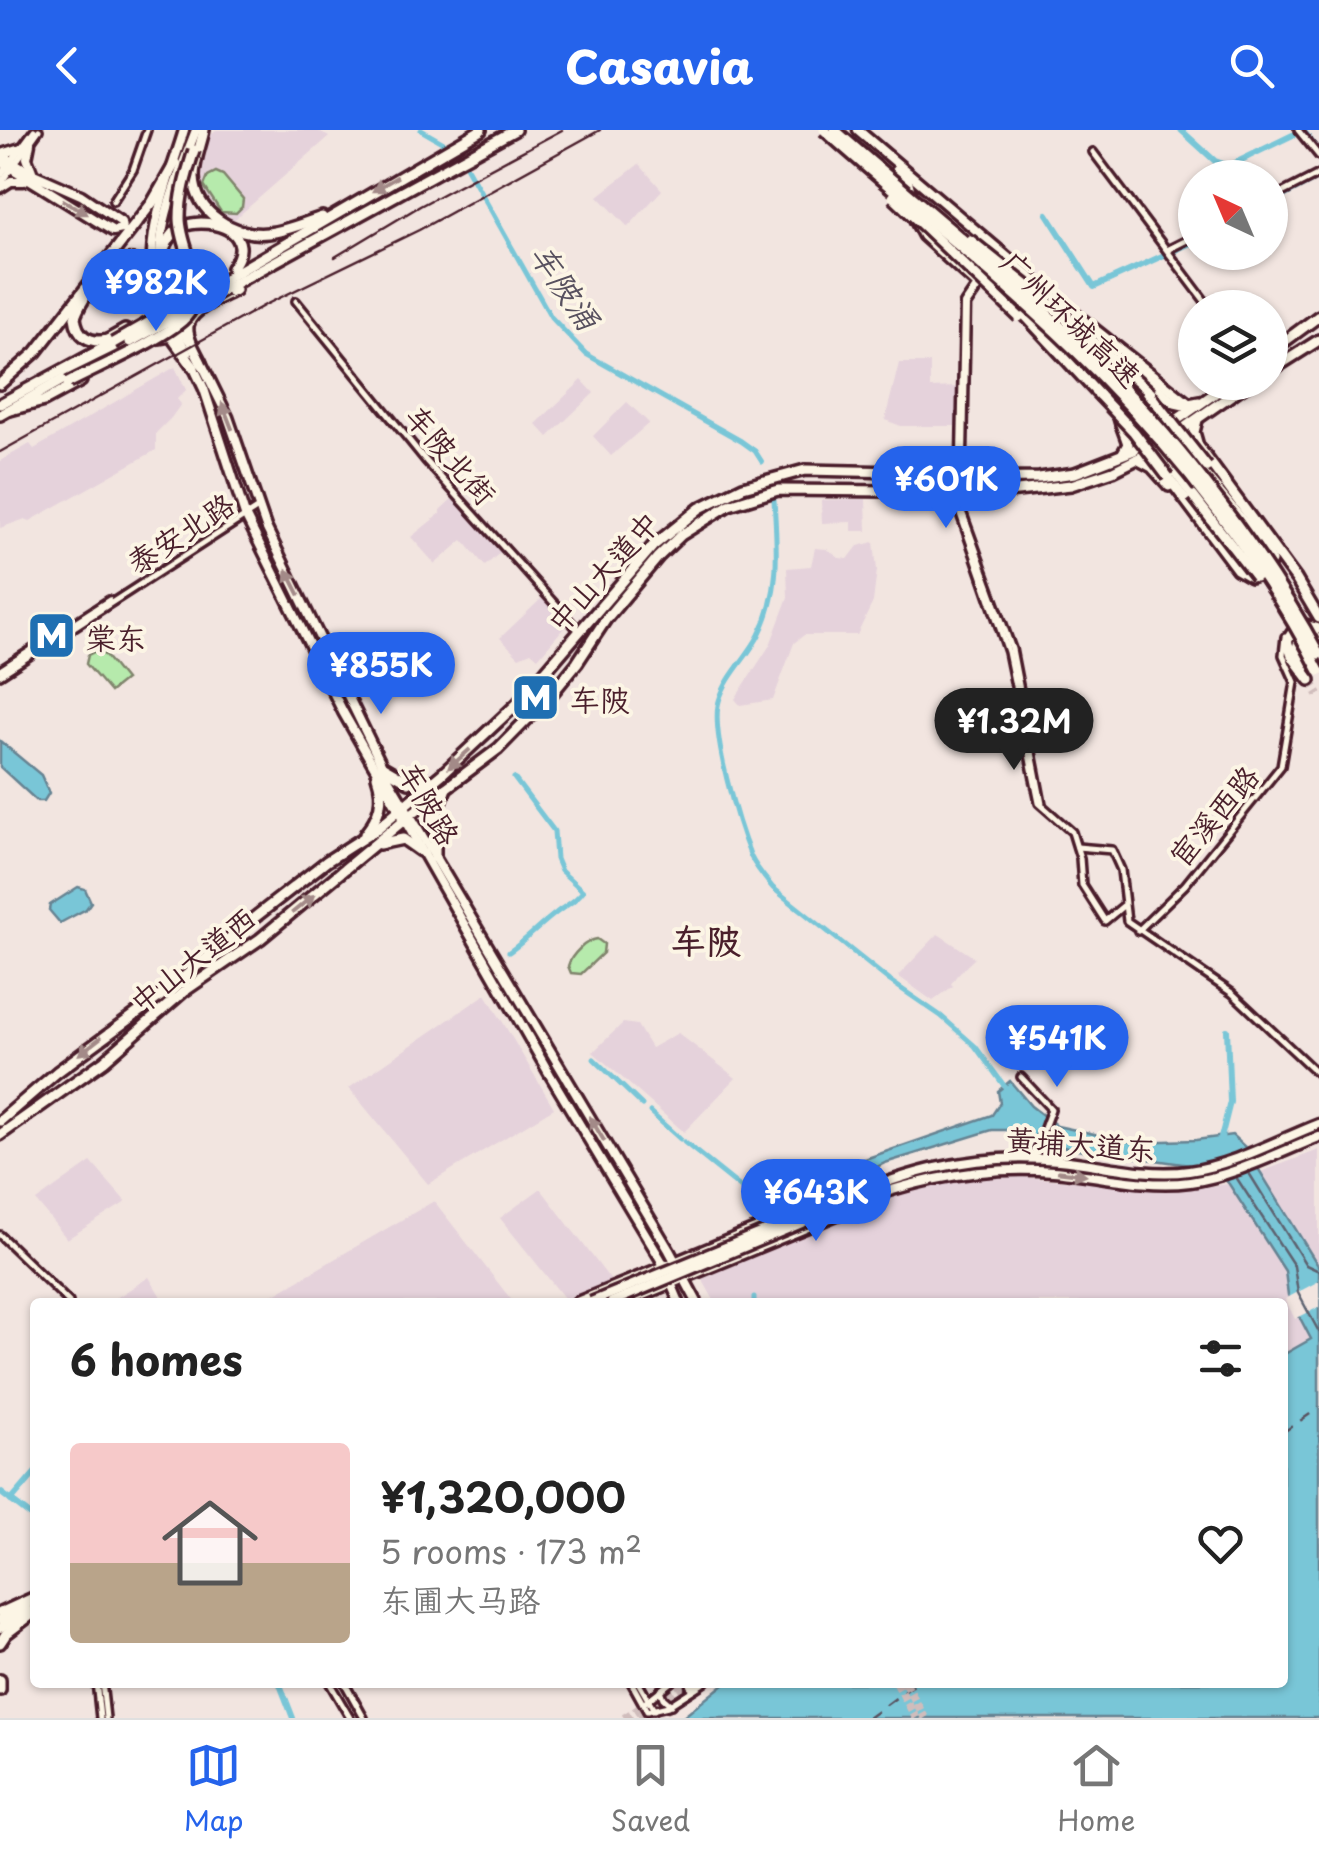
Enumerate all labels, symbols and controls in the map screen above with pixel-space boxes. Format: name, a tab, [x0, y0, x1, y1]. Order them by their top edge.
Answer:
text: Casavia	[565, 31, 754, 99]
icon: back	[40, 38, 95, 93]
icon: search	[1224, 38, 1279, 93]
north arrow	[1178, 160, 1288, 270]
map controls	[1178, 160, 1288, 400]
one-way arrow	[371, 175, 400, 192]
one-way arrow	[61, 198, 89, 215]
water label: 车陂涌	[519, 233, 613, 340]
street label: 广州环城高速	[992, 239, 1152, 397]
pin: ¥982K	[86, 249, 226, 334]
text: ¥982K	[104, 257, 208, 305]
button: layers	[1178, 290, 1288, 400]
street label: 车陂北街	[396, 394, 508, 514]
one-way arrow	[219, 401, 235, 431]
pin: ¥601K	[876, 446, 1016, 531]
text: ¥601K	[894, 454, 998, 502]
street label: 泰安北路	[117, 480, 243, 584]
street label: 中山大道中	[535, 500, 669, 642]
one-way arrow	[285, 567, 302, 596]
metro station icon: 棠东	[25, 610, 77, 662]
place label: 棠东	[86, 614, 146, 659]
pin: ¥855K	[311, 632, 451, 717]
text: ¥855K	[329, 640, 433, 688]
metro station icon: 车陂	[509, 672, 561, 724]
place label: 车陂	[570, 676, 630, 721]
pin: ¥1.32M	[933, 688, 1095, 773]
text: ¥1.32M	[956, 696, 1072, 744]
one-way arrow	[447, 747, 471, 770]
street label: 车陂路	[388, 753, 472, 853]
street label: 宦溪西路	[1157, 755, 1269, 875]
street label: 中山大道西	[119, 895, 265, 1023]
one-way arrow	[290, 895, 316, 915]
district label: 车陂	[671, 913, 741, 966]
pin: ¥541K	[987, 1005, 1127, 1090]
text: ¥541K	[1008, 1013, 1106, 1061]
one-way arrow	[77, 1035, 103, 1055]
one-way arrow	[589, 1115, 606, 1143]
street label: 黄埔大道东	[1005, 1115, 1157, 1171]
pin: ¥643K	[746, 1159, 886, 1244]
one-way arrow	[1057, 1165, 1089, 1181]
text: ¥643K	[763, 1167, 869, 1215]
text: 6 homes	[70, 1327, 243, 1390]
icon: filters	[1193, 1331, 1248, 1386]
text: ¥1,320,000	[380, 1464, 626, 1527]
icon: home	[150, 1483, 270, 1603]
icon: heart	[1193, 1516, 1248, 1571]
text: 5 rooms · 173 m²	[380, 1527, 642, 1575]
text: 东圃大马路	[380, 1575, 540, 1623]
tab: Map	[184, 1738, 243, 1841]
tab: Saved	[611, 1738, 690, 1841]
tab: Home	[1057, 1738, 1135, 1841]

